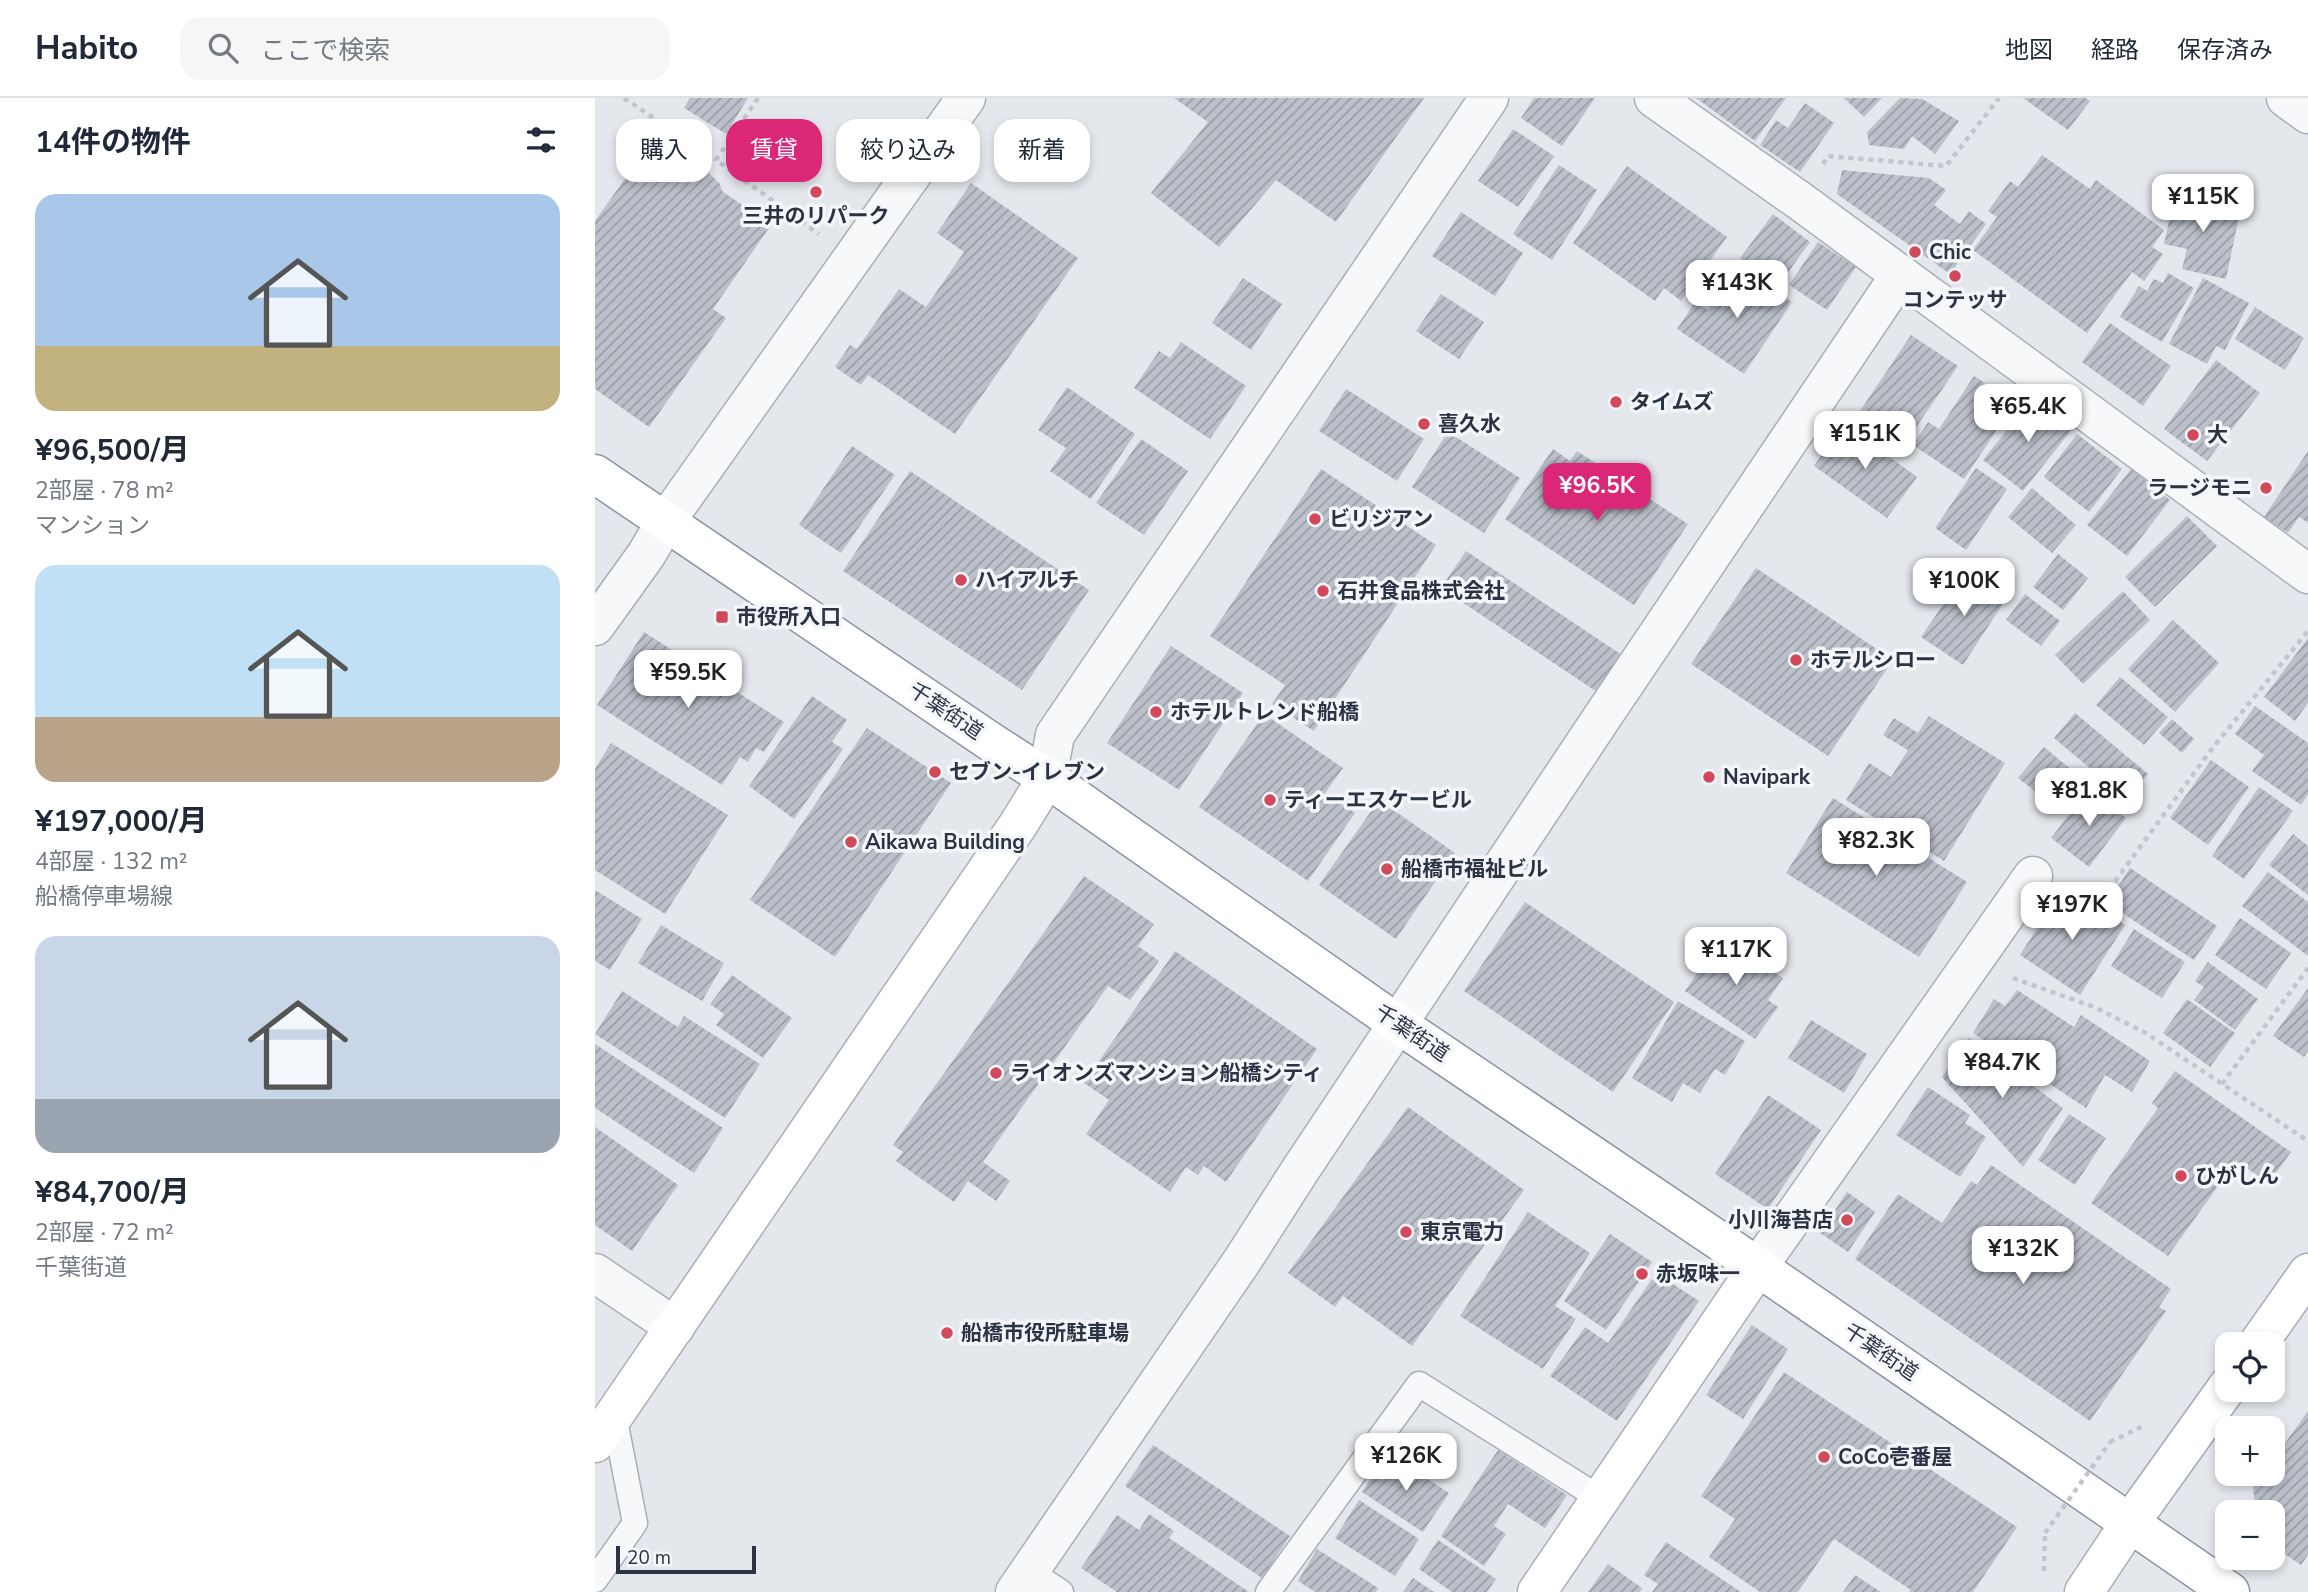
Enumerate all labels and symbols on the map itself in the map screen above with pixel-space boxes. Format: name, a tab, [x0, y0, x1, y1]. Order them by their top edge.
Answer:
pin: ¥115K	[2154, 174, 2252, 234]
marker: 三井のリパーク	[808, 184, 824, 200]
place label: 三井のリパーク	[743, 202, 890, 230]
place label: Chic	[1929, 238, 1971, 266]
marker: Chic	[1907, 244, 1923, 260]
pin: ¥143K	[1688, 260, 1786, 320]
marker: コンテッサ	[1947, 268, 1963, 284]
place label: コンテッサ	[1903, 286, 2008, 314]
pin: ¥65.4K	[1971, 384, 2085, 444]
place label: タイムズ	[1630, 388, 1714, 416]
marker: タイムズ	[1608, 394, 1624, 410]
place label: 喜久水	[1438, 410, 1501, 438]
pin: ¥151K	[1816, 412, 1914, 471]
marker: 喜久水	[1416, 416, 1432, 432]
place label: 大	[2207, 421, 2228, 449]
marker: 大	[2185, 427, 2201, 443]
pin: ¥96.5K	[1540, 464, 1654, 523]
place label: ラージモニ	[2147, 474, 2252, 502]
marker: ラージモニ	[2258, 480, 2274, 496]
place label: ビリジアン	[1329, 505, 1433, 533]
marker: ビリジアン	[1307, 511, 1323, 527]
pin: ¥100K	[1915, 559, 2013, 618]
place label: ハイアルチ	[975, 566, 1079, 594]
marker: ハイアルチ	[953, 572, 969, 588]
place label: 石井食品株式会社	[1337, 577, 1505, 605]
marker: 石井食品株式会社	[1315, 583, 1331, 599]
place label: 市役所入口	[736, 603, 841, 631]
marker: 市役所入口	[714, 609, 730, 625]
place label: ホテルシロー	[1810, 646, 1936, 674]
pin: ¥59.5K	[631, 650, 745, 710]
marker: ホテルシロー	[1788, 652, 1804, 668]
street label: 千葉街道	[903, 676, 989, 746]
place label: ホテルトレンド船橋	[1170, 698, 1359, 726]
marker: ホテルトレンド船橋	[1148, 704, 1164, 720]
place label: セブン-イレブン	[949, 758, 1105, 786]
place label: Navipark	[1723, 763, 1811, 791]
marker: セブン-イレブン	[927, 764, 943, 780]
pin: ¥81.8K	[2032, 768, 2146, 828]
marker: Navipark	[1701, 769, 1717, 785]
place label: ティーエスケービル	[1284, 786, 1472, 814]
marker: ティーエスケービル	[1262, 792, 1278, 808]
pin: ¥82.3K	[1819, 818, 1933, 878]
place label: Aikawa Building	[865, 828, 1025, 856]
marker: Aikawa Building	[843, 834, 859, 850]
place label: 船橋市福祉ビル	[1401, 855, 1548, 883]
marker: 船橋市福祉ビル	[1379, 861, 1395, 877]
pin: ¥197K	[2023, 882, 2121, 942]
pin: ¥117K	[1687, 928, 1785, 987]
street label: 千葉街道	[1369, 998, 1455, 1068]
pin: ¥84.7K	[1945, 1040, 2059, 1100]
place label: ライオンズマンション船橋シティ	[1010, 1059, 1323, 1087]
marker: ライオンズマンション船橋シティ	[988, 1065, 1004, 1081]
place label: ひがしん	[2195, 1162, 2279, 1190]
marker: ひがしん	[2173, 1168, 2189, 1184]
place label: 小川海苔店	[1728, 1206, 1833, 1234]
marker: 小川海苔店	[1839, 1212, 1855, 1228]
place label: 東京電力	[1420, 1218, 1504, 1246]
marker: 東京電力	[1398, 1224, 1414, 1240]
pin: ¥132K	[1974, 1226, 2072, 1286]
place label: 赤坂味一	[1656, 1260, 1740, 1288]
marker: 赤坂味一	[1634, 1266, 1650, 1282]
street label: 千葉街道	[1838, 1317, 1924, 1387]
place label: 船橋市役所駐車場	[961, 1319, 1129, 1347]
marker: 船橋市役所駐車場	[939, 1325, 955, 1341]
pin: ¥126K	[1357, 1434, 1455, 1493]
place label: CoCo壱番屋	[1838, 1443, 1952, 1471]
marker: CoCo壱番屋	[1816, 1449, 1832, 1465]
scale bar	[616, 1543, 756, 1575]

